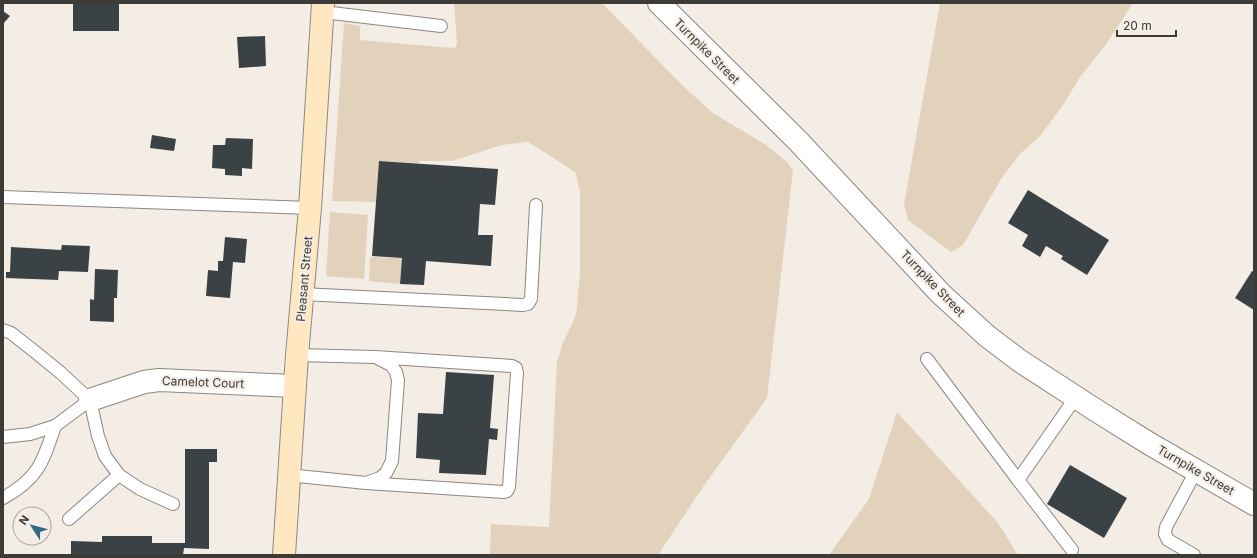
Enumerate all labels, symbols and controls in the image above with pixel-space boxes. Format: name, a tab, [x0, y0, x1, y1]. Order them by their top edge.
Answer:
scale bar	[1117, 12, 1176, 38]
street label: Turnpike Street	[671, 15, 743, 87]
text: 20 m	[1123, 18, 1152, 33]
street label: Pleasant Street	[293, 236, 315, 322]
street label: Turnpike Street	[898, 247, 969, 319]
street label: Camelot Court	[162, 373, 244, 391]
street label: Turnpike Street	[1155, 442, 1237, 498]
north arrow	[12, 506, 52, 546]
text: N	[16, 513, 32, 528]

